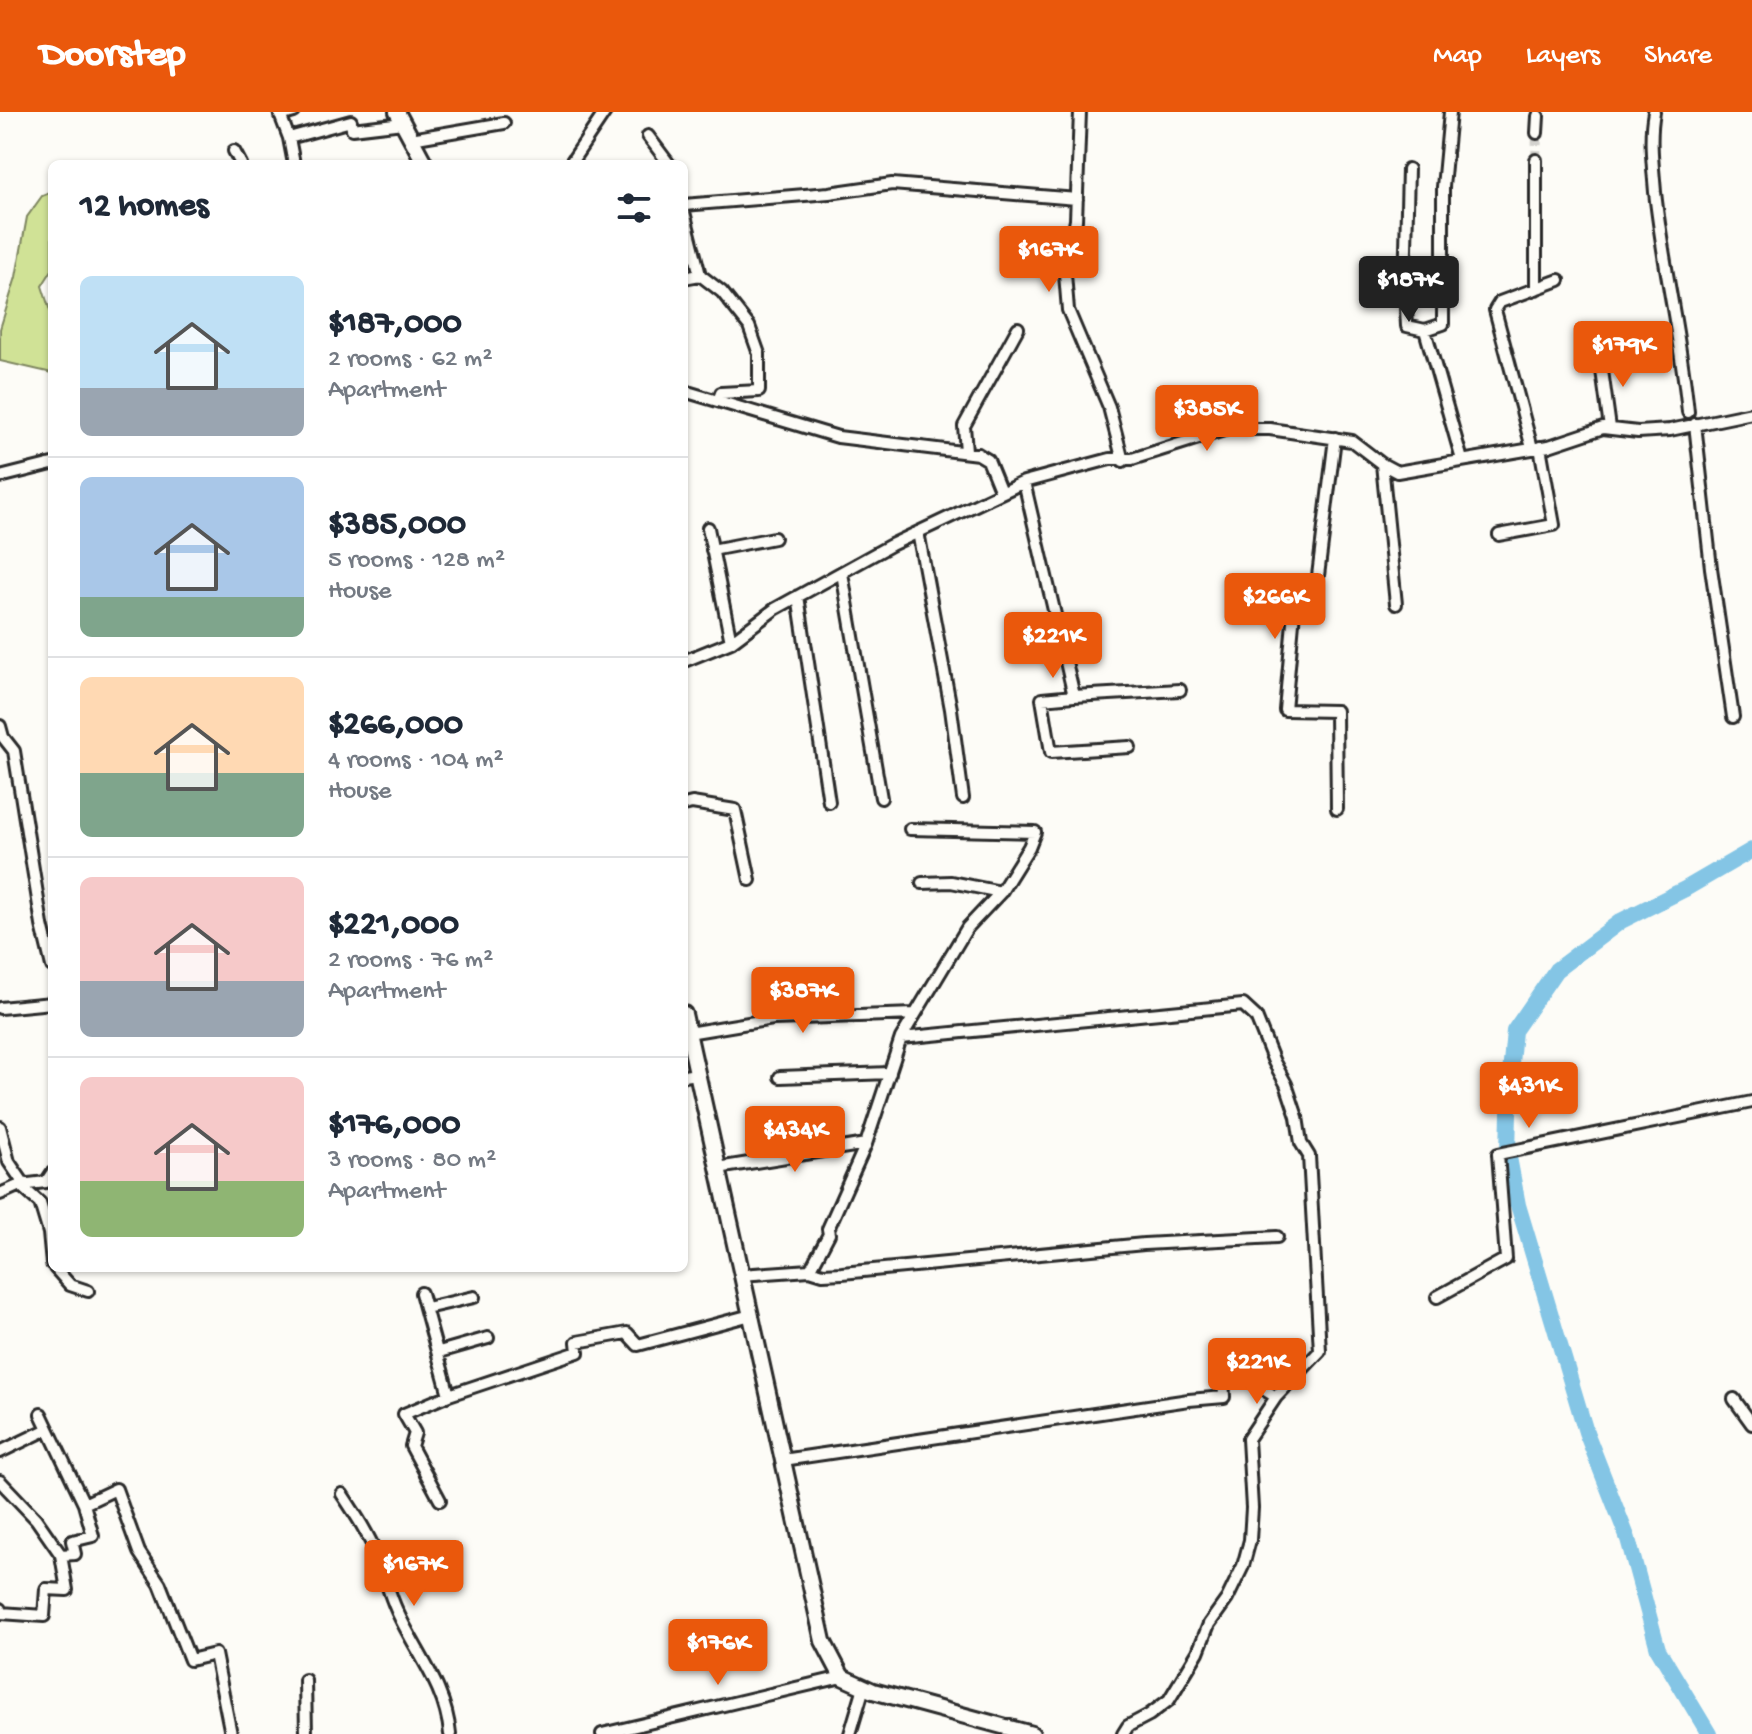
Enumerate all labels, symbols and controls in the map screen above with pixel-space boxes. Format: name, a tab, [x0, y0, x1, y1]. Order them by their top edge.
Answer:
text: Doorstep	[40, 34, 186, 78]
text: Map	[1433, 40, 1482, 73]
text: Layers	[1526, 40, 1600, 73]
text: Share	[1644, 40, 1712, 73]
icon: filters	[612, 186, 656, 230]
text: 12 homes	[80, 188, 209, 228]
pin: $167K	[993, 226, 1105, 294]
text: $167K	[1017, 236, 1081, 267]
pin: $187K	[1353, 256, 1465, 324]
text: $187K	[1377, 266, 1441, 297]
text: $187,000	[328, 305, 462, 345]
icon: home	[144, 308, 240, 404]
pin: $179K	[1567, 321, 1679, 389]
text: $179K	[1591, 331, 1655, 362]
text: 2 rooms · 62 m²	[328, 345, 492, 376]
text: Apartment	[328, 376, 445, 407]
pin: $385K	[1151, 385, 1263, 453]
text: $385K	[1173, 395, 1241, 426]
text: $385,000	[328, 506, 466, 546]
icon: home	[144, 509, 240, 605]
text: 5 rooms · 128 m²	[328, 546, 505, 577]
pin: $266K	[1219, 573, 1331, 641]
text: House	[328, 577, 392, 608]
text: $266K	[1242, 583, 1308, 614]
pin: $221K	[997, 612, 1109, 680]
text: $221K	[1022, 622, 1084, 653]
text: $266,000	[328, 706, 463, 746]
icon: home	[144, 709, 240, 805]
text: 4 rooms · 104 m²	[328, 746, 504, 777]
text: House	[328, 777, 392, 808]
text: $221,000	[328, 906, 459, 946]
icon: home	[144, 909, 240, 1005]
text: 2 rooms · 76 m²	[328, 946, 493, 977]
pin: $387K	[747, 967, 859, 1035]
text: Apartment	[328, 977, 445, 1008]
text: $387K	[769, 977, 837, 1008]
pin: $431K	[1473, 1062, 1585, 1130]
text: $431K	[1498, 1072, 1560, 1103]
text: $176,000	[328, 1106, 461, 1146]
pin: $434K	[739, 1106, 851, 1174]
icon: home	[144, 1109, 240, 1205]
text: $434K	[763, 1116, 827, 1147]
text: 3 rooms · 80 m²	[328, 1146, 496, 1177]
text: Apartment	[328, 1177, 445, 1208]
pin: $221K	[1201, 1338, 1313, 1406]
text: $221K	[1226, 1348, 1288, 1379]
pin: $167K	[358, 1540, 470, 1608]
text: $167K	[382, 1550, 446, 1581]
pin: $176K	[662, 1619, 774, 1687]
text: $176K	[686, 1629, 750, 1660]

